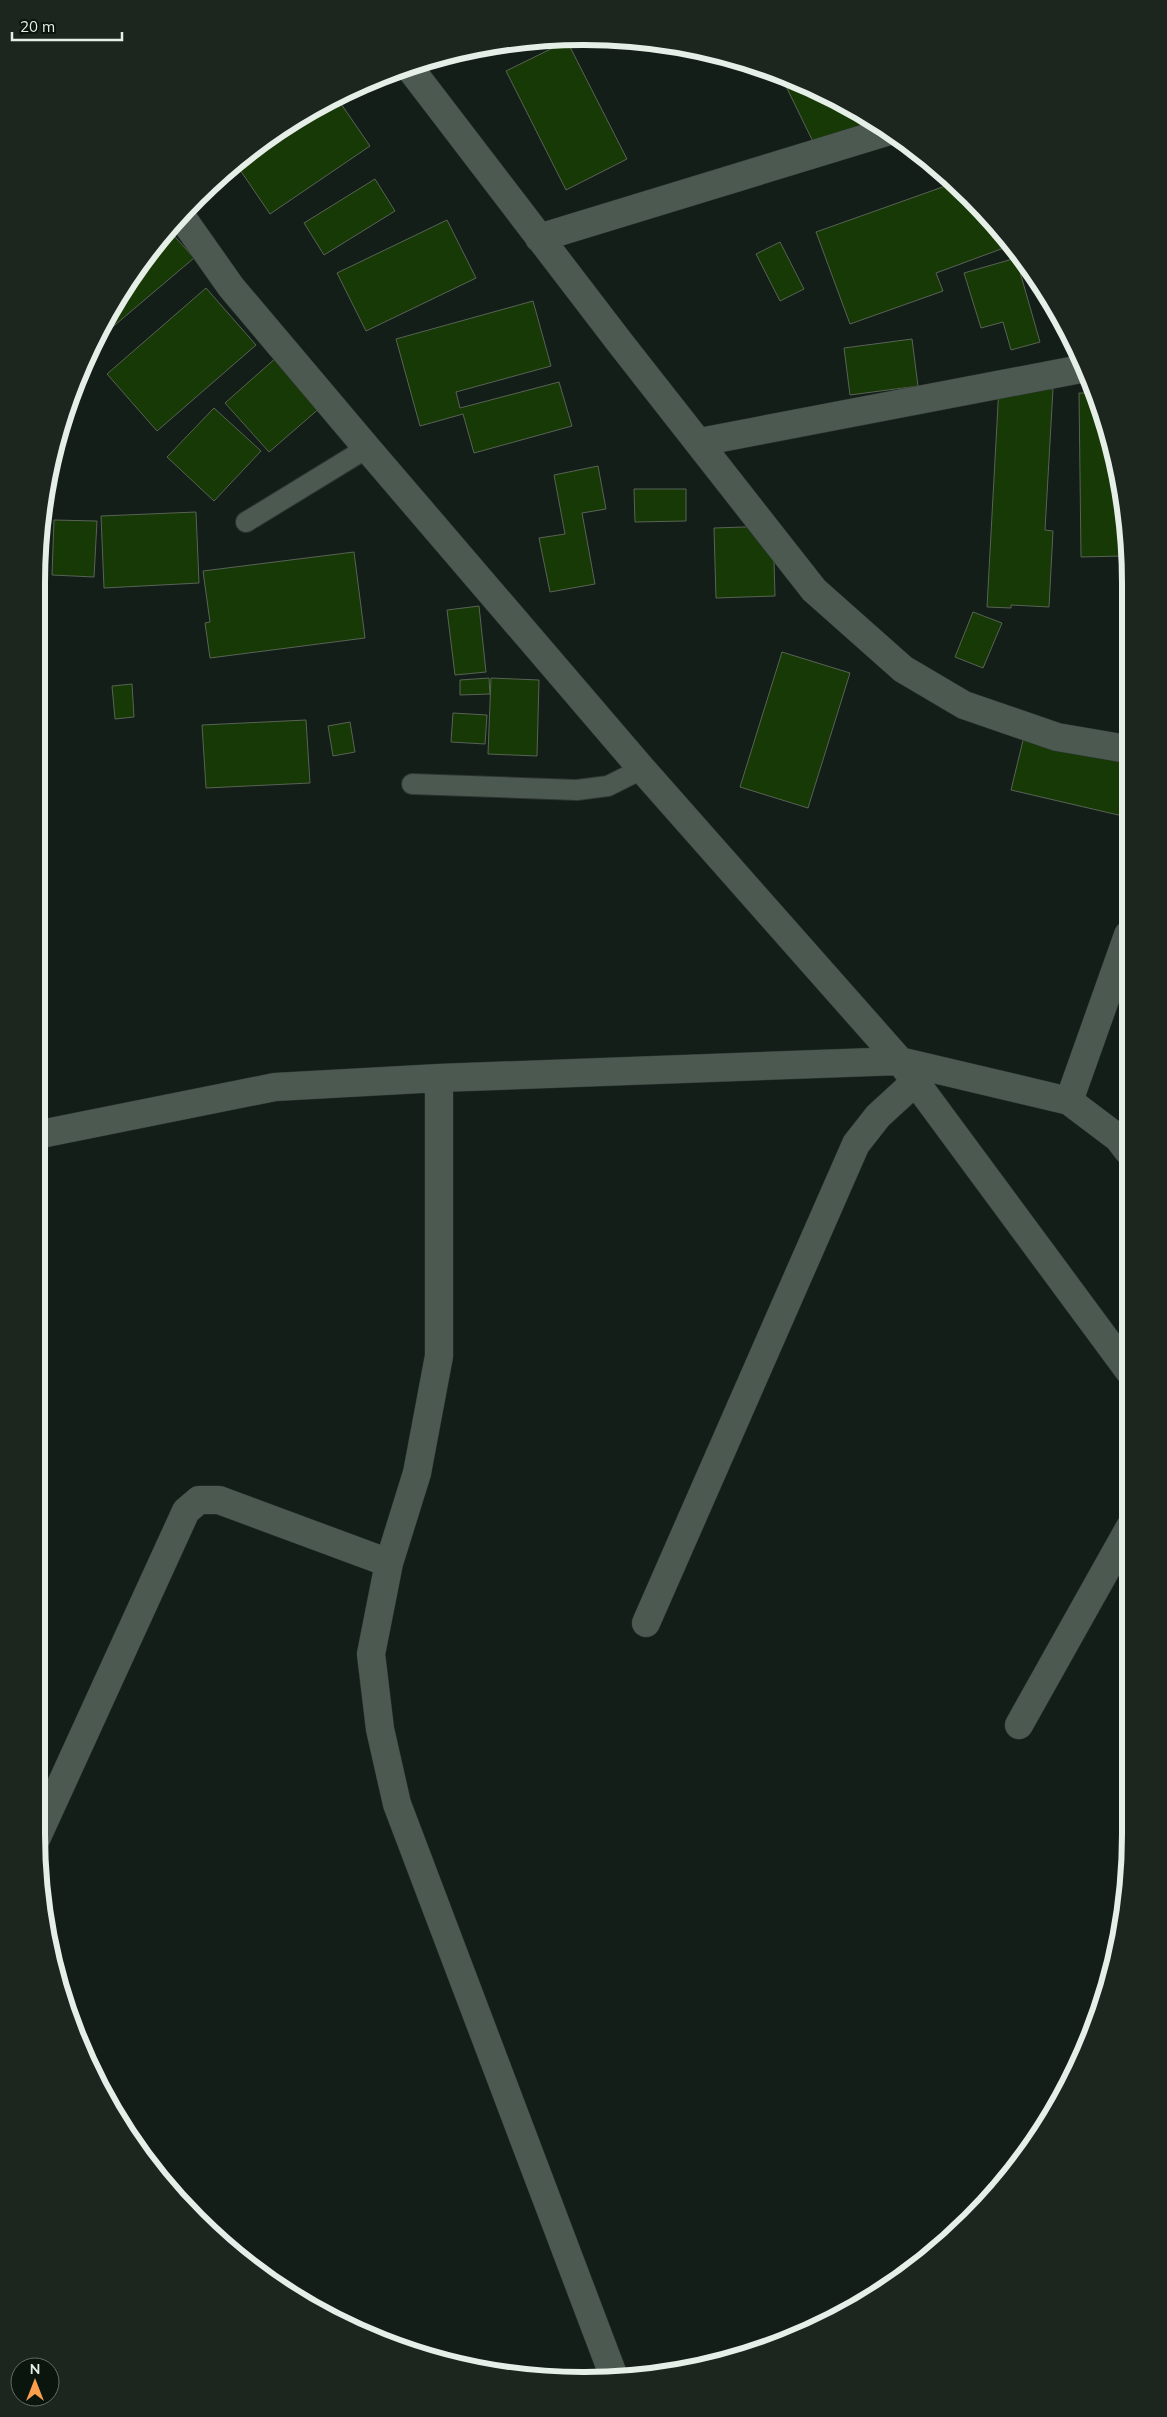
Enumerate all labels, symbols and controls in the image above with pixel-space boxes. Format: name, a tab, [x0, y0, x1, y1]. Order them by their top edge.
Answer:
scale bar	[12, 10, 122, 42]
text: 20 m	[20, 17, 55, 36]
north arrow	[10, 2357, 60, 2407]
text: N	[30, 2360, 40, 2378]

